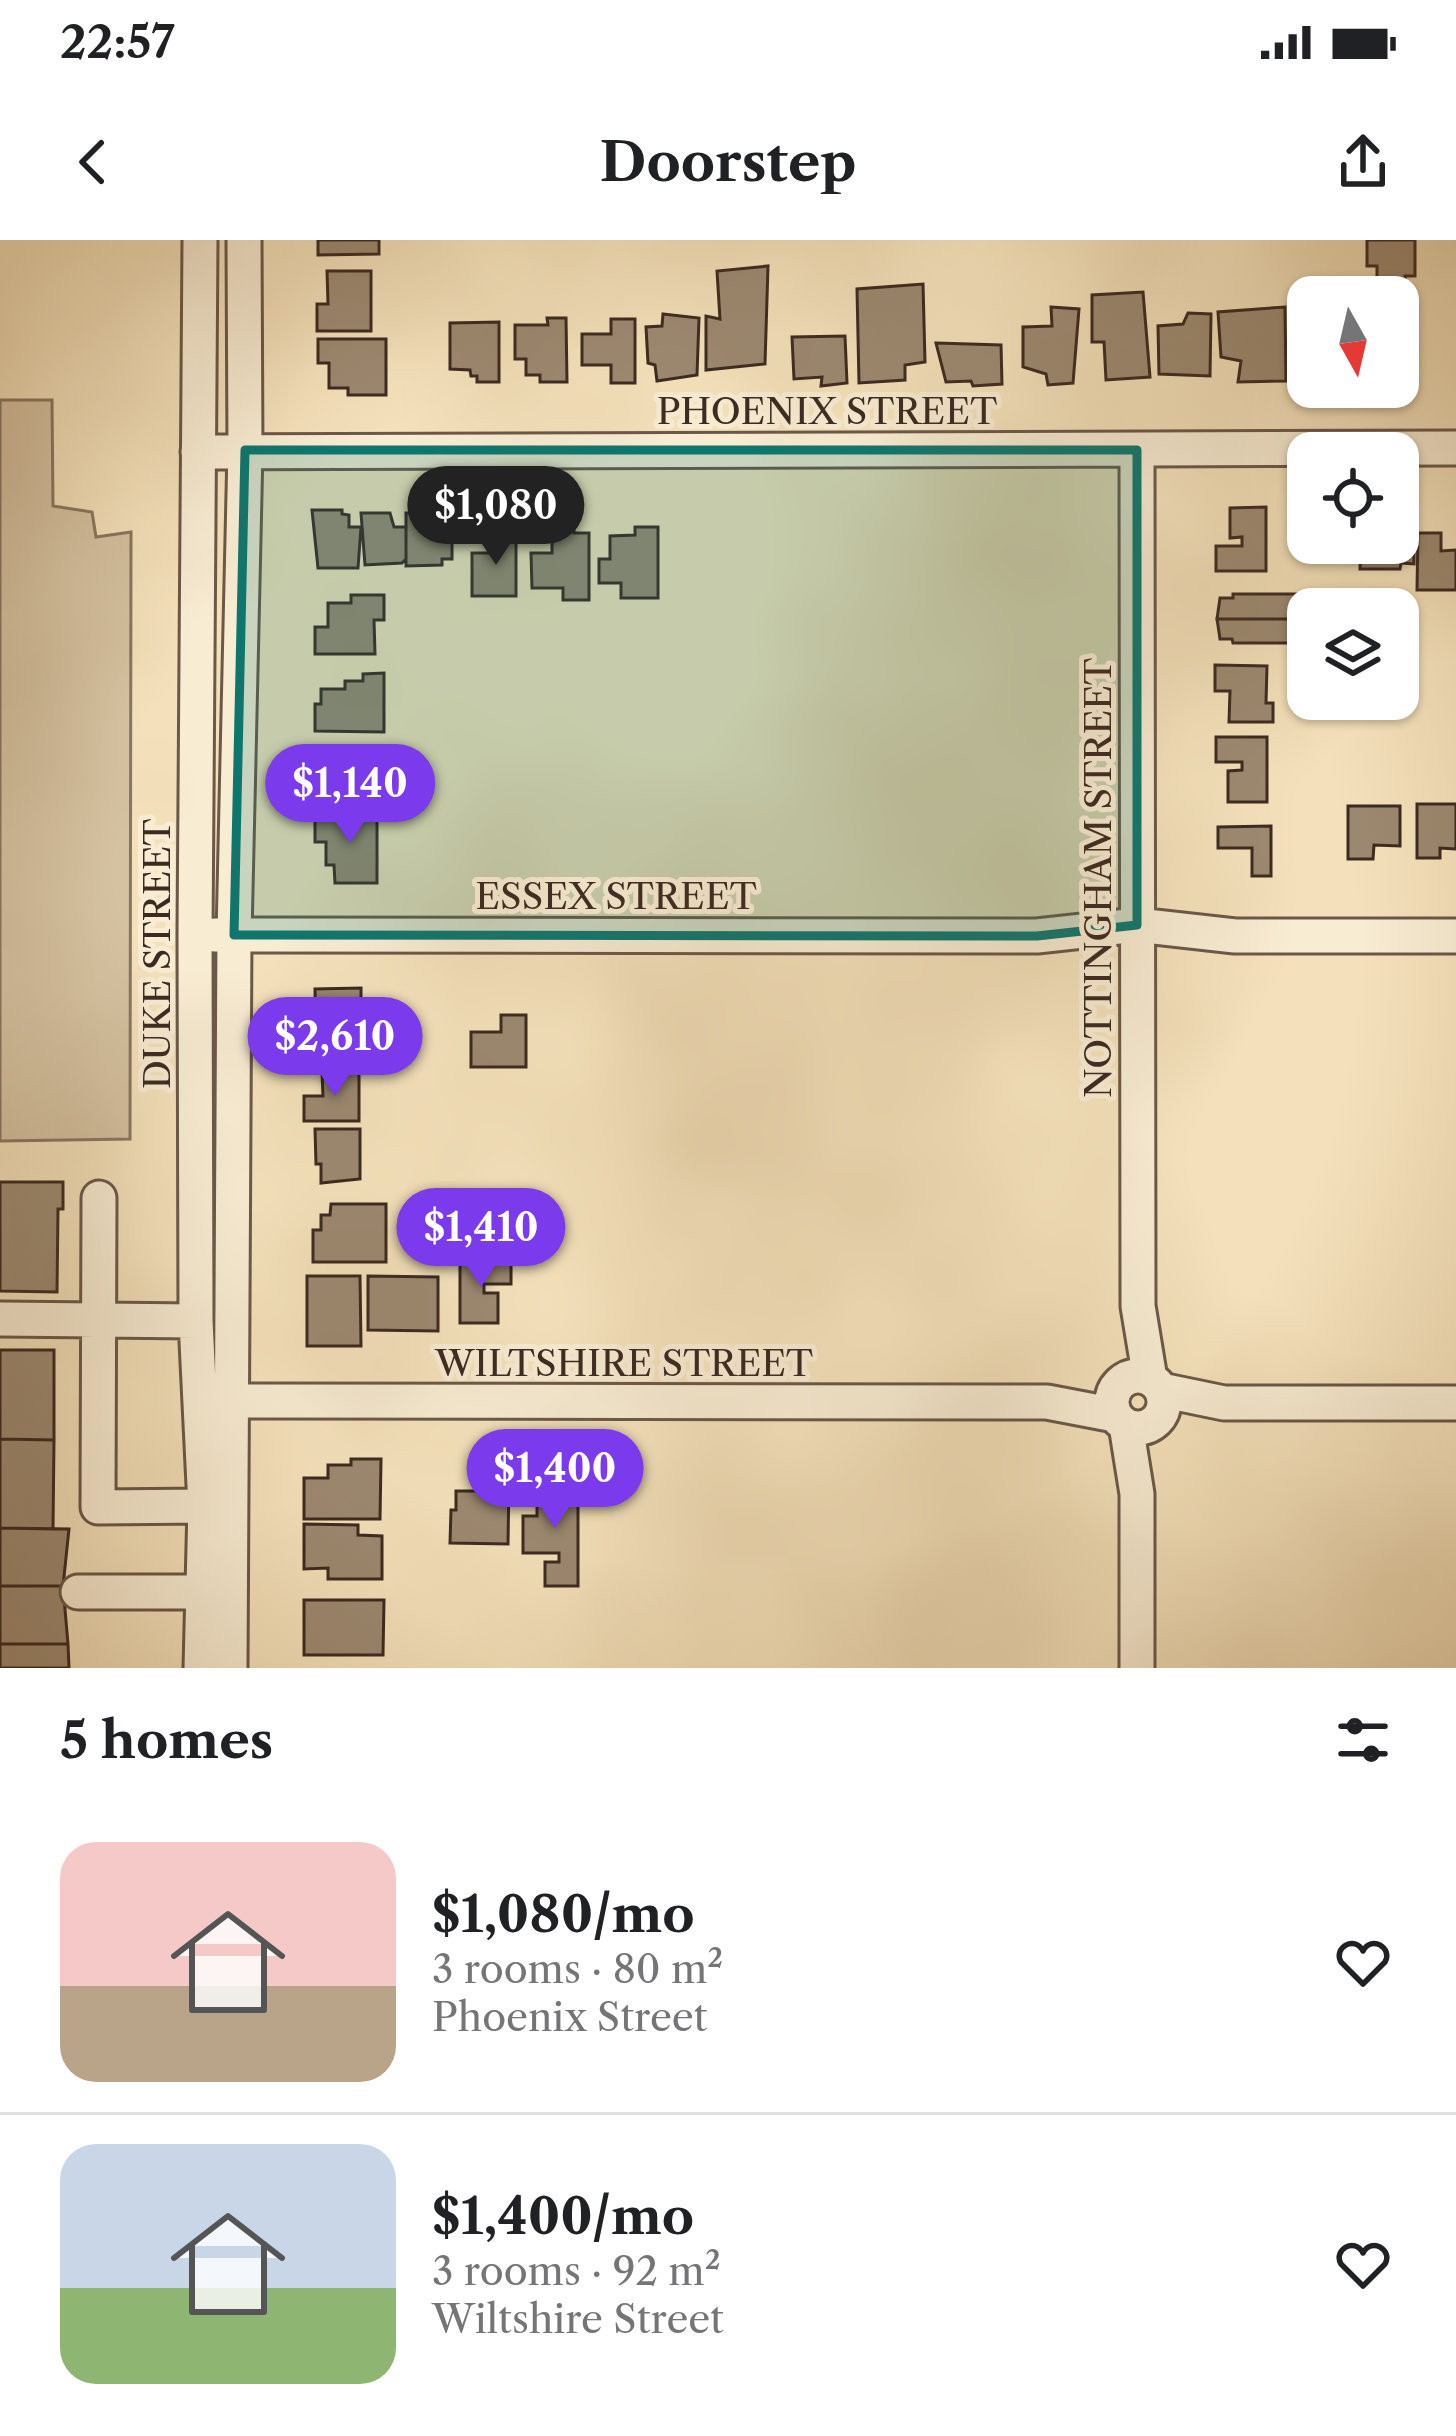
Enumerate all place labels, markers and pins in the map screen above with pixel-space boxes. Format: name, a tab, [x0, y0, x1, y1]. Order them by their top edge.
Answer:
pin: $1,080	[398, 466, 594, 568]
pin: $1,140	[252, 744, 448, 846]
pin: $2,610	[237, 997, 433, 1099]
pin: $1,410	[383, 1188, 579, 1290]
pin: $1,400	[457, 1429, 653, 1531]

